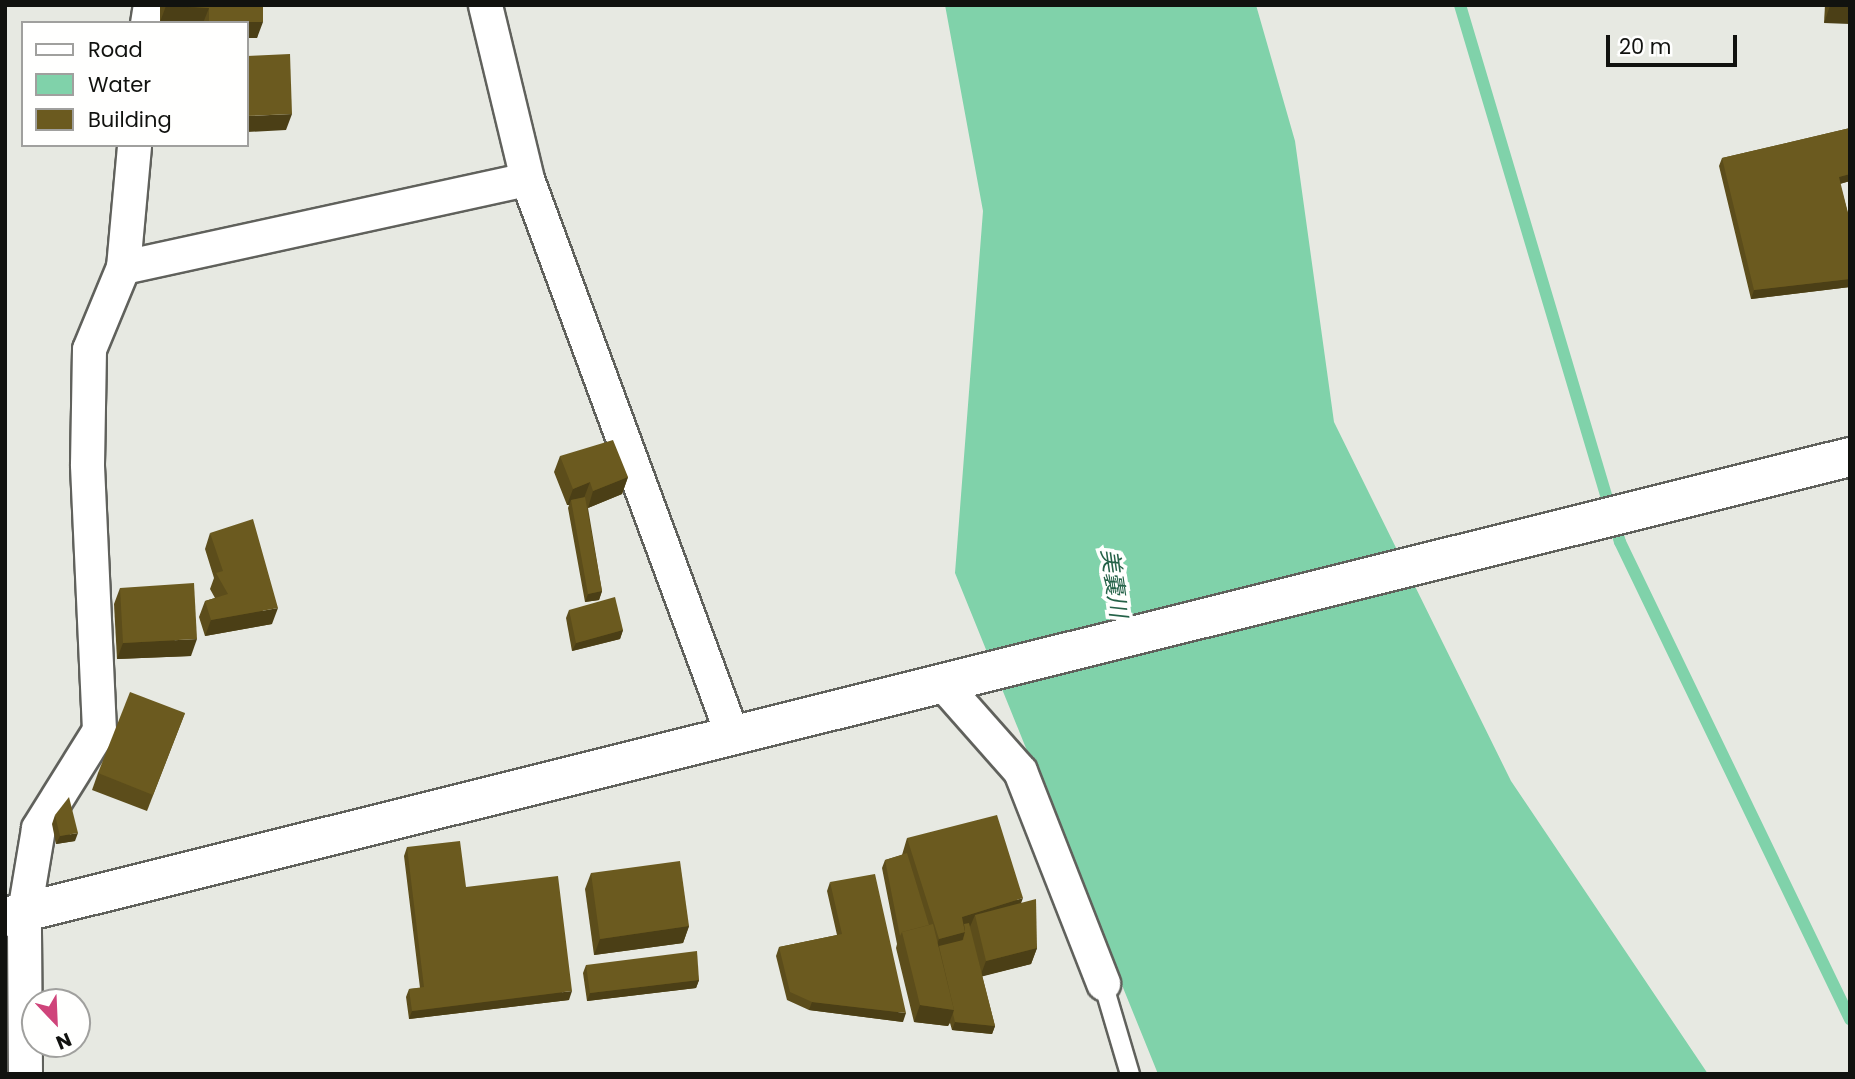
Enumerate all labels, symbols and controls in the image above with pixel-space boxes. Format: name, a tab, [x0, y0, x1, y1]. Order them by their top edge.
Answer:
legend	[21, 21, 248, 147]
scale bar	[1610, 21, 1741, 65]
text: 20 m	[1619, 32, 1672, 61]
text: Road	[88, 35, 143, 64]
text: Water	[88, 70, 151, 99]
text: Building	[88, 105, 172, 134]
water label: 美嚢川	[1096, 547, 1132, 619]
north arrow	[21, 988, 91, 1058]
text: N	[52, 1026, 75, 1056]

